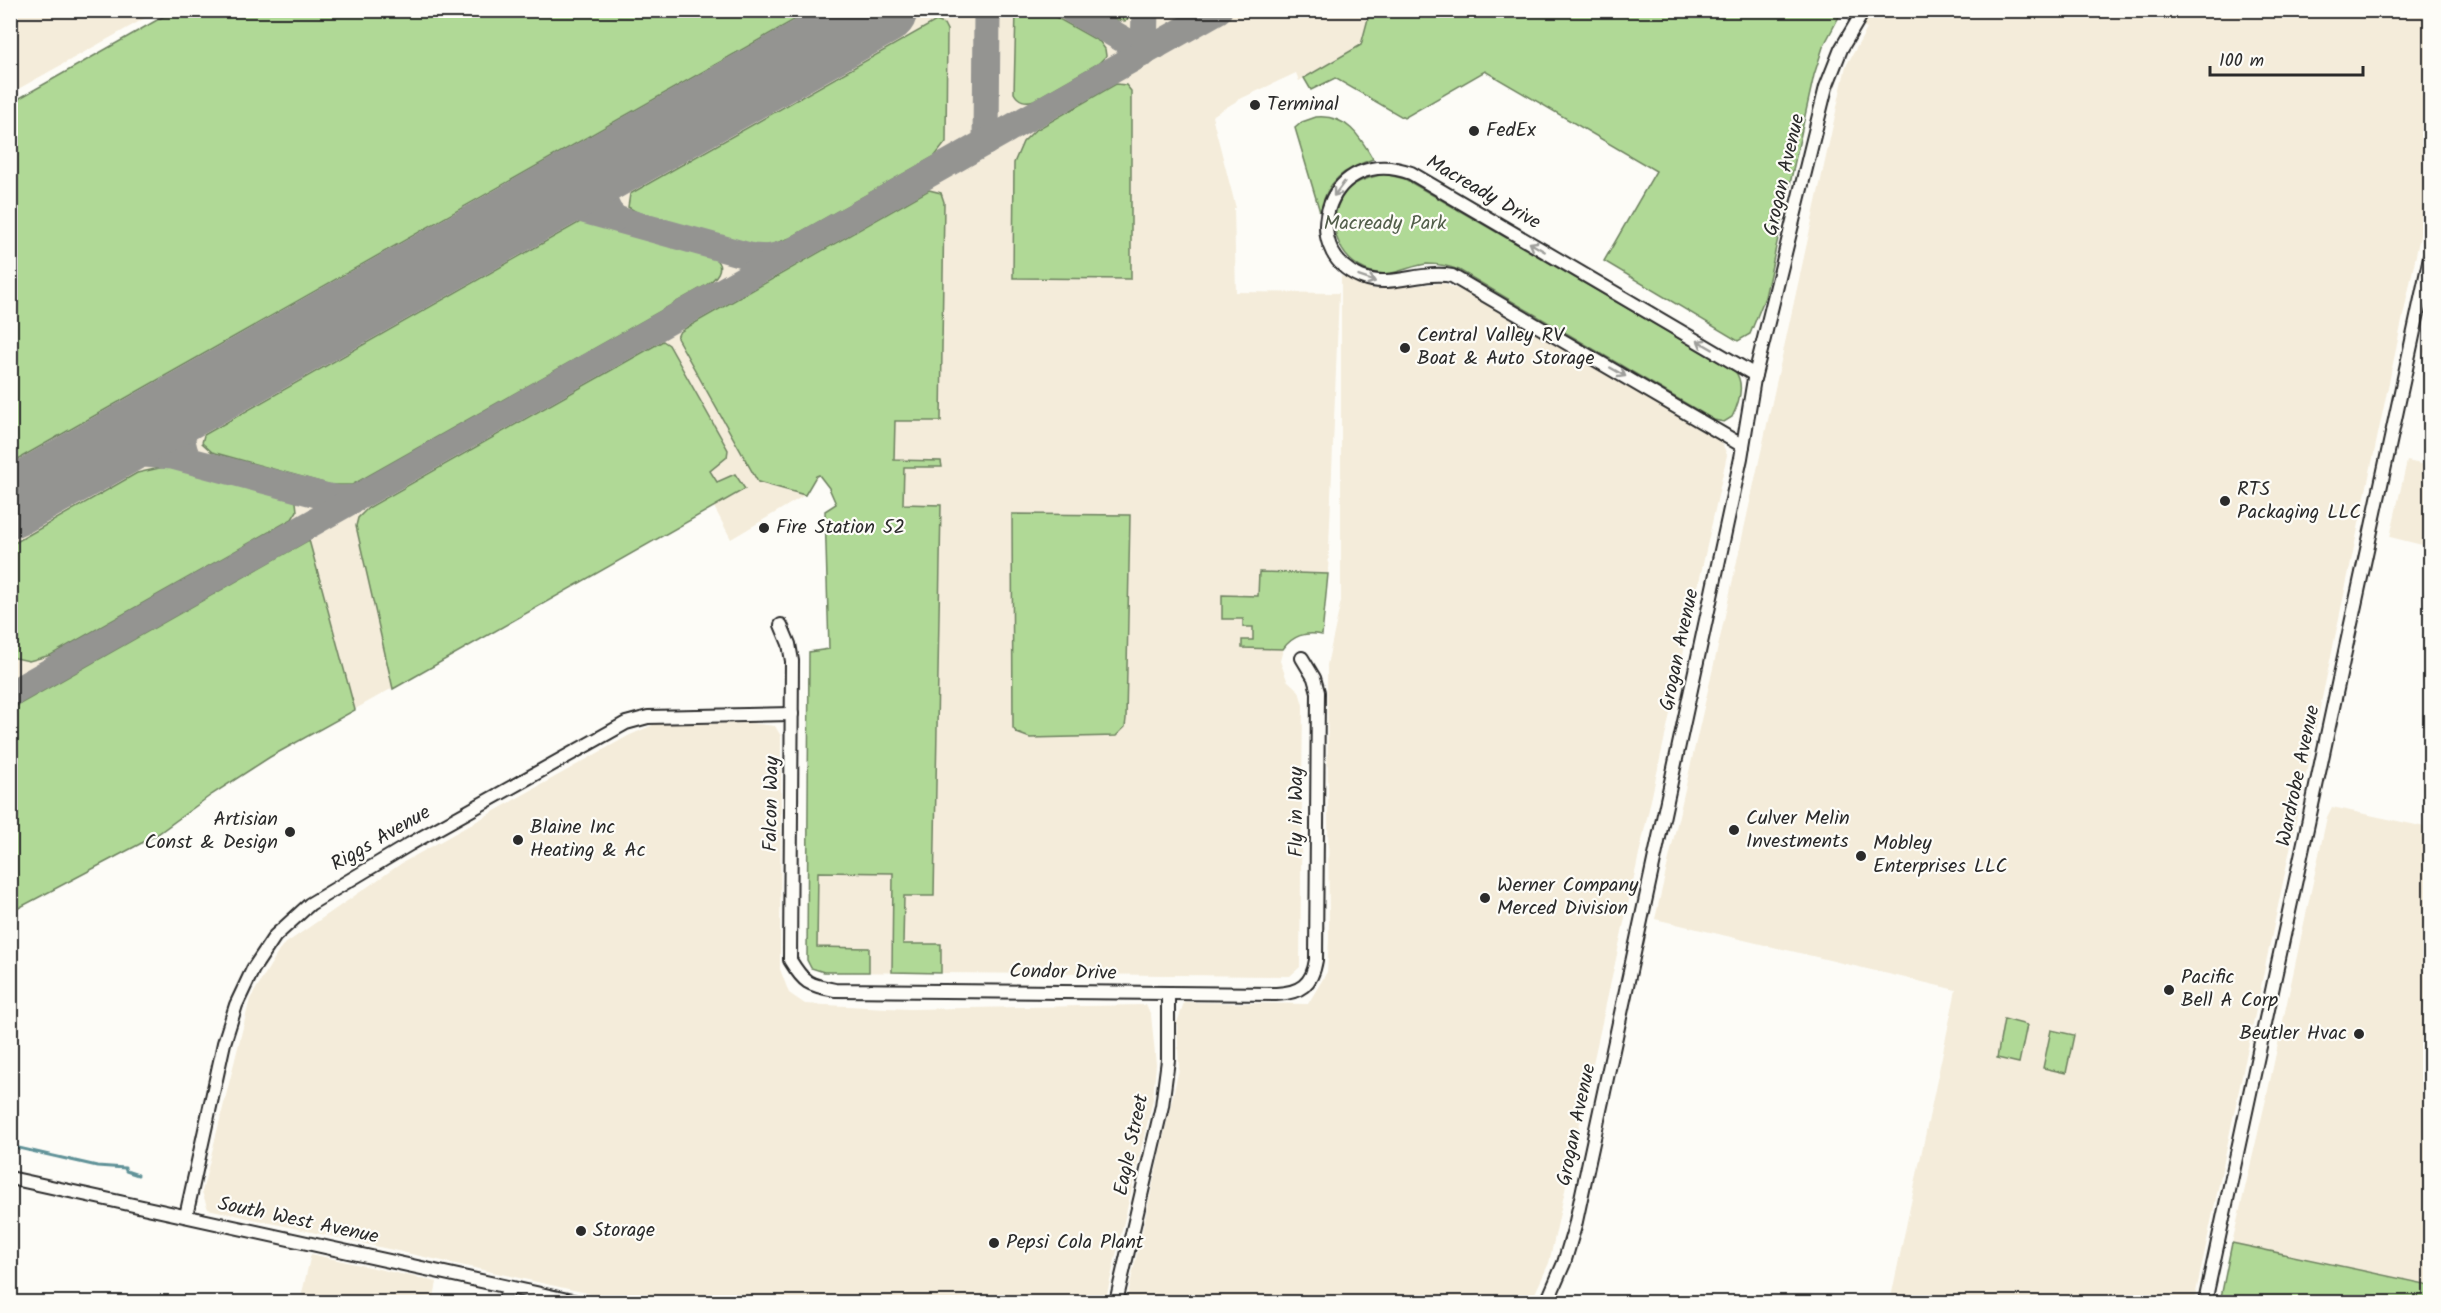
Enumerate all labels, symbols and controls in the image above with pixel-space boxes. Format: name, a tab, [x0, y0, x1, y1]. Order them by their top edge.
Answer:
scale bar	[2210, 39, 2363, 77]
text: 100 m	[2219, 47, 2264, 76]
place label: Terminal	[1267, 89, 1339, 121]
marker: Terminal	[1248, 98, 1262, 112]
street label: Grogan Avenue	[1755, 111, 1815, 239]
place label: FedEx	[1486, 115, 1536, 147]
marker: FedEx	[1467, 124, 1481, 138]
street label: Macready Drive	[1419, 147, 1547, 239]
one-way arrow	[1333, 181, 1346, 197]
park label: Macready Park	[1324, 208, 1447, 240]
one-way arrow	[1529, 240, 1546, 252]
one-way arrow	[1357, 274, 1376, 285]
place label: Central Valley RV Boat & Auto Storage	[1417, 320, 1595, 375]
one-way arrow	[1697, 339, 1714, 351]
marker: Central Valley RV Boat & Auto Storage	[1398, 341, 1412, 355]
one-way arrow	[1609, 367, 1626, 379]
place label: RTS Packaging LLC	[2237, 474, 2361, 529]
marker: RTS Packaging LLC	[2218, 494, 2232, 508]
place label: Fire Station 52	[776, 512, 905, 544]
marker: Fire Station 52	[757, 521, 771, 535]
street label: Grogan Avenue	[1651, 586, 1709, 714]
street label: Wardrobe Avenue	[2268, 702, 2330, 850]
street label: Falcon Way	[755, 755, 789, 852]
street label: Fly in Way	[1281, 766, 1313, 857]
street label: Riggs Avenue	[325, 797, 437, 881]
place label: Culver Melin Investments	[1746, 803, 1850, 858]
place label: Artisian Const & Design	[145, 804, 278, 859]
place label: Blaine Inc Heating & Ac	[530, 812, 646, 867]
marker: Culver Melin Investments	[1727, 823, 1741, 837]
marker: Artisian Const & Design	[283, 825, 297, 839]
place label: Mobley Enterprises LLC	[1873, 828, 2008, 883]
marker: Blaine Inc Heating & Ac	[511, 833, 525, 847]
marker: Mobley Enterprises LLC	[1854, 849, 1868, 863]
place label: Werner Company Merced Division	[1497, 870, 1639, 925]
marker: Werner Company Merced Division	[1478, 891, 1492, 905]
street label: Condor Drive	[1009, 956, 1117, 990]
place label: Pacific Bell A Corp	[2181, 962, 2278, 1017]
marker: Pacific Bell A Corp	[2162, 983, 2176, 997]
place label: Beutler Hvac	[2239, 1018, 2347, 1050]
marker: Beutler Hvac	[2352, 1027, 2366, 1041]
street label: Grogan Avenue	[1548, 1061, 1606, 1189]
street label: Eagle Street	[1106, 1091, 1158, 1199]
street label: South West Avenue	[215, 1188, 381, 1254]
place label: Storage	[593, 1215, 655, 1247]
marker: Storage	[574, 1224, 588, 1238]
place label: Pepsi Cola Plant	[1006, 1227, 1144, 1259]
marker: Pepsi Cola Plant	[987, 1236, 1001, 1250]

